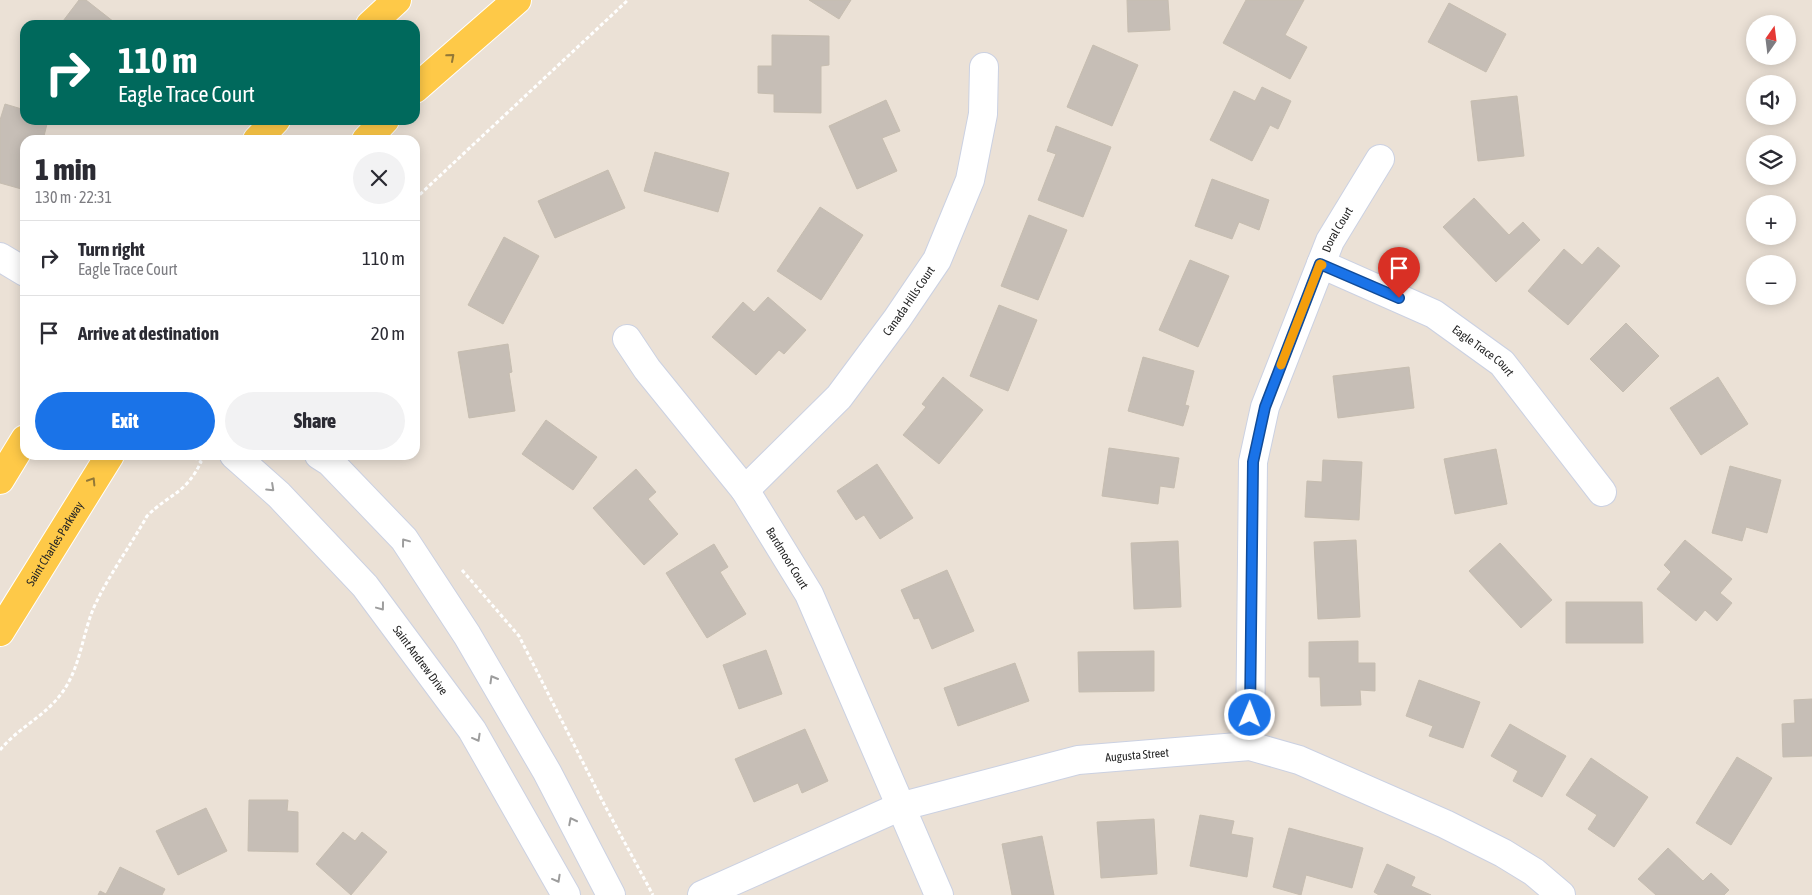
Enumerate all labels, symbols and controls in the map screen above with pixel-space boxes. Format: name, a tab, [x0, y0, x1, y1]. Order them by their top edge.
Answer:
north arrow	[1746, 15, 1796, 65]
map controls	[1746, 15, 1796, 305]
icon: right	[35, 40, 100, 105]
text: 110 m	[118, 40, 197, 80]
one-way arrow	[446, 53, 455, 62]
button: sound	[1746, 75, 1796, 125]
text: Eagle Trace Court	[118, 81, 255, 107]
button: layers	[1746, 135, 1796, 185]
text: 1 min	[35, 152, 96, 186]
button: close	[353, 152, 405, 204]
text: 130 m · 22:31	[35, 188, 112, 206]
button: +	[1746, 195, 1796, 245]
street label: Doral Court	[1319, 204, 1356, 254]
text: Turn right	[78, 238, 145, 260]
icon: right	[35, 244, 63, 272]
text: 110 m	[362, 247, 405, 269]
pin	[1378, 247, 1420, 298]
icon: arrive	[1385, 254, 1413, 282]
button: −	[1746, 255, 1796, 305]
text: Eagle Trace Court	[78, 260, 178, 278]
street label: Canada Hills Court	[880, 263, 938, 338]
icon: arrive	[35, 319, 63, 347]
text: Arrive at destination	[78, 322, 219, 344]
text: 20 m	[371, 322, 405, 344]
street label: Eagle Trace Court	[1449, 322, 1517, 380]
button: Exit	[35, 392, 215, 450]
button: Share	[225, 392, 405, 450]
one-way arrow	[86, 477, 95, 486]
one-way arrow	[265, 482, 274, 491]
street label: Saint Charles Parkway	[23, 499, 86, 588]
street label: Bardmoor Court	[763, 525, 811, 592]
one-way arrow	[402, 538, 411, 548]
one-way arrow	[375, 601, 384, 611]
street label: Saint Andrew Drive	[390, 623, 451, 698]
one-way arrow	[489, 675, 499, 684]
position arrow	[1223, 688, 1275, 740]
one-way arrow	[471, 732, 481, 741]
street label: Augusta Street	[1105, 746, 1170, 765]
one-way arrow	[568, 817, 578, 826]
one-way arrow	[550, 874, 560, 883]

